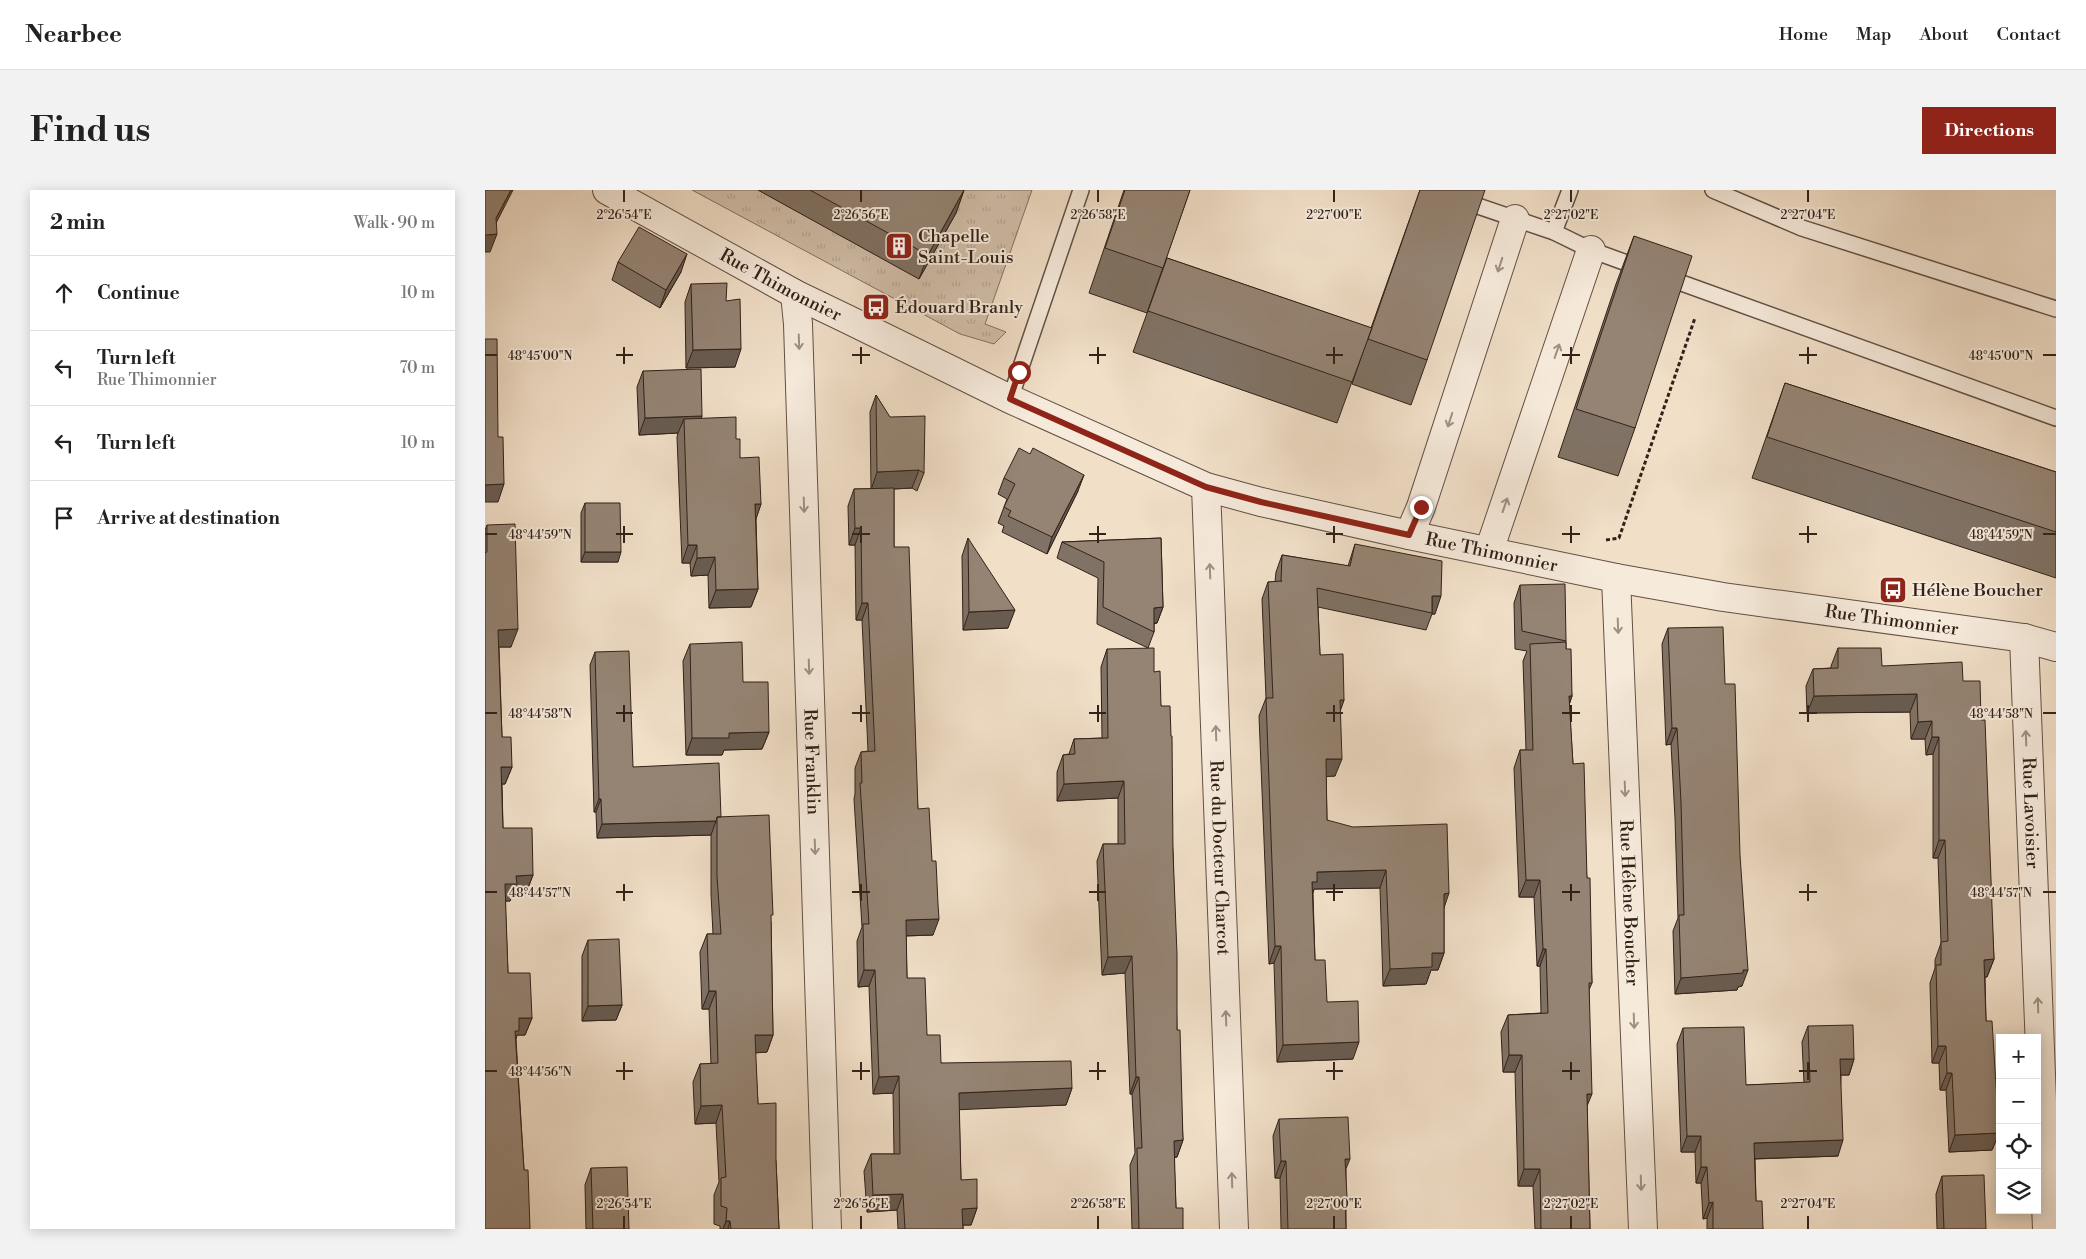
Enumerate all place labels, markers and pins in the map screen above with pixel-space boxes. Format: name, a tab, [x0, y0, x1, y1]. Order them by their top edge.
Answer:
place label: Chapelle Saint-Louis	[918, 225, 1014, 269]
building icon: Chapelle Saint-Louis	[884, 231, 914, 261]
bus stop icon: Édouard Branly	[861, 292, 891, 322]
place label: Édouard Branly	[895, 296, 1023, 319]
bus stop icon: Hélène Boucher	[1878, 575, 1908, 605]
place label: Hélène Boucher	[1912, 579, 2043, 602]

